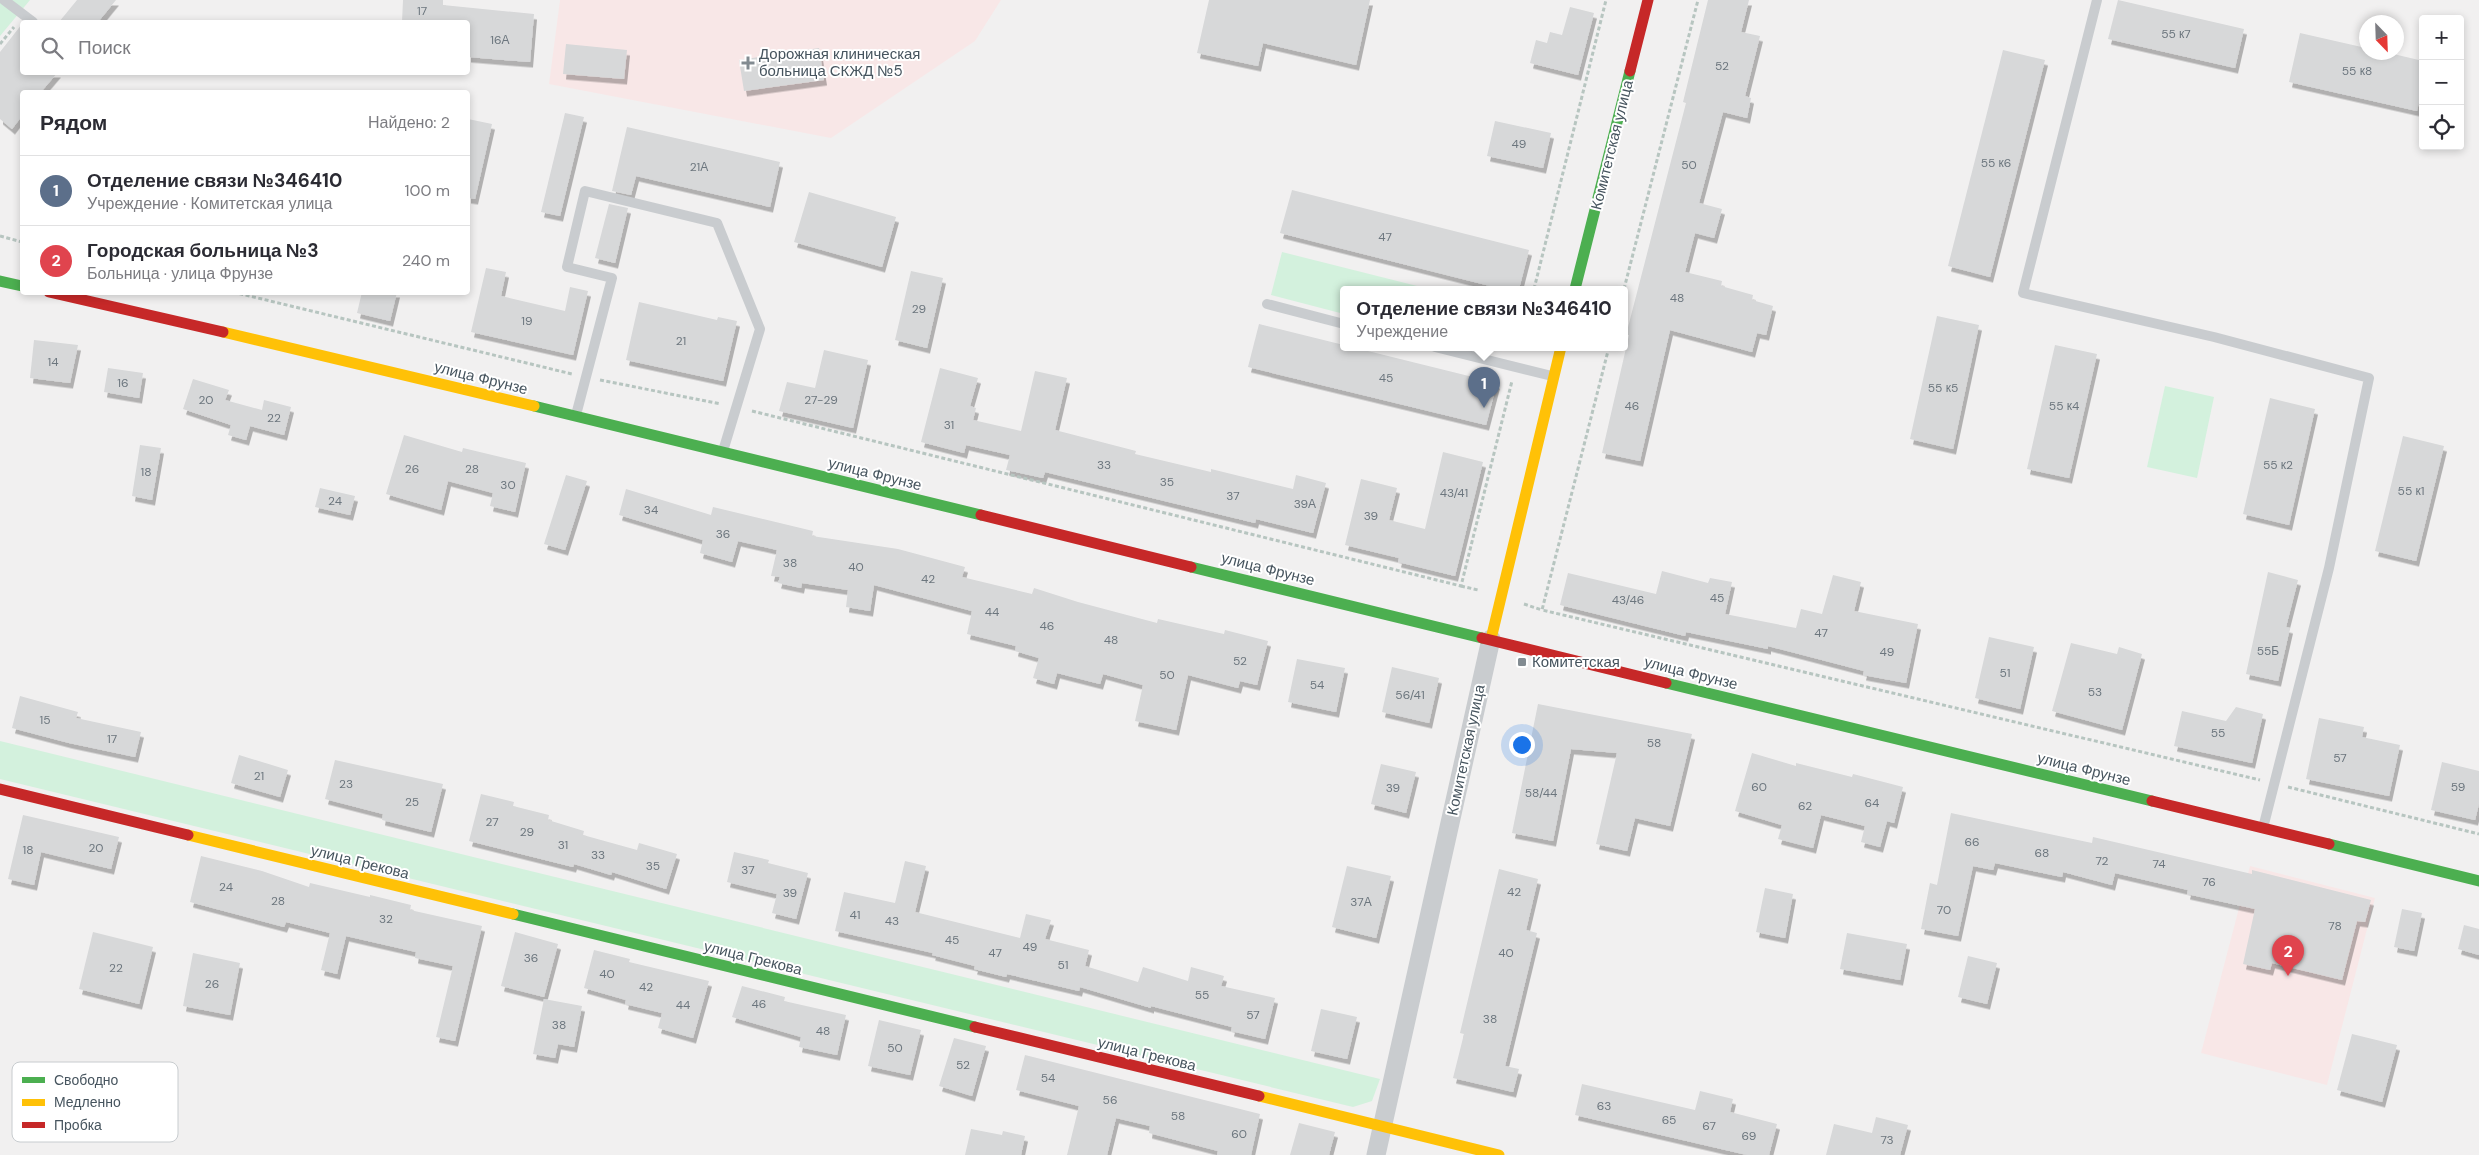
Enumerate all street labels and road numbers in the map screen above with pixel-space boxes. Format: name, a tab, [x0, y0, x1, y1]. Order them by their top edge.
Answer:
street label: Комитетская улица	[1586, 77, 1638, 212]
street label: улица Фрунзе	[432, 357, 530, 399]
street label: улица Фрунзе	[826, 453, 924, 495]
street label: улица Фрунзе	[1219, 548, 1317, 590]
street label: улица Фрунзе	[1642, 652, 1740, 694]
street label: Комитетская улица	[1442, 682, 1490, 817]
street label: улица Фрунзе	[2035, 748, 2133, 790]
street label: улица Грекова	[309, 840, 412, 884]
street label: улица Грекова	[702, 936, 805, 980]
street label: улица Грекова	[1096, 1032, 1199, 1076]

